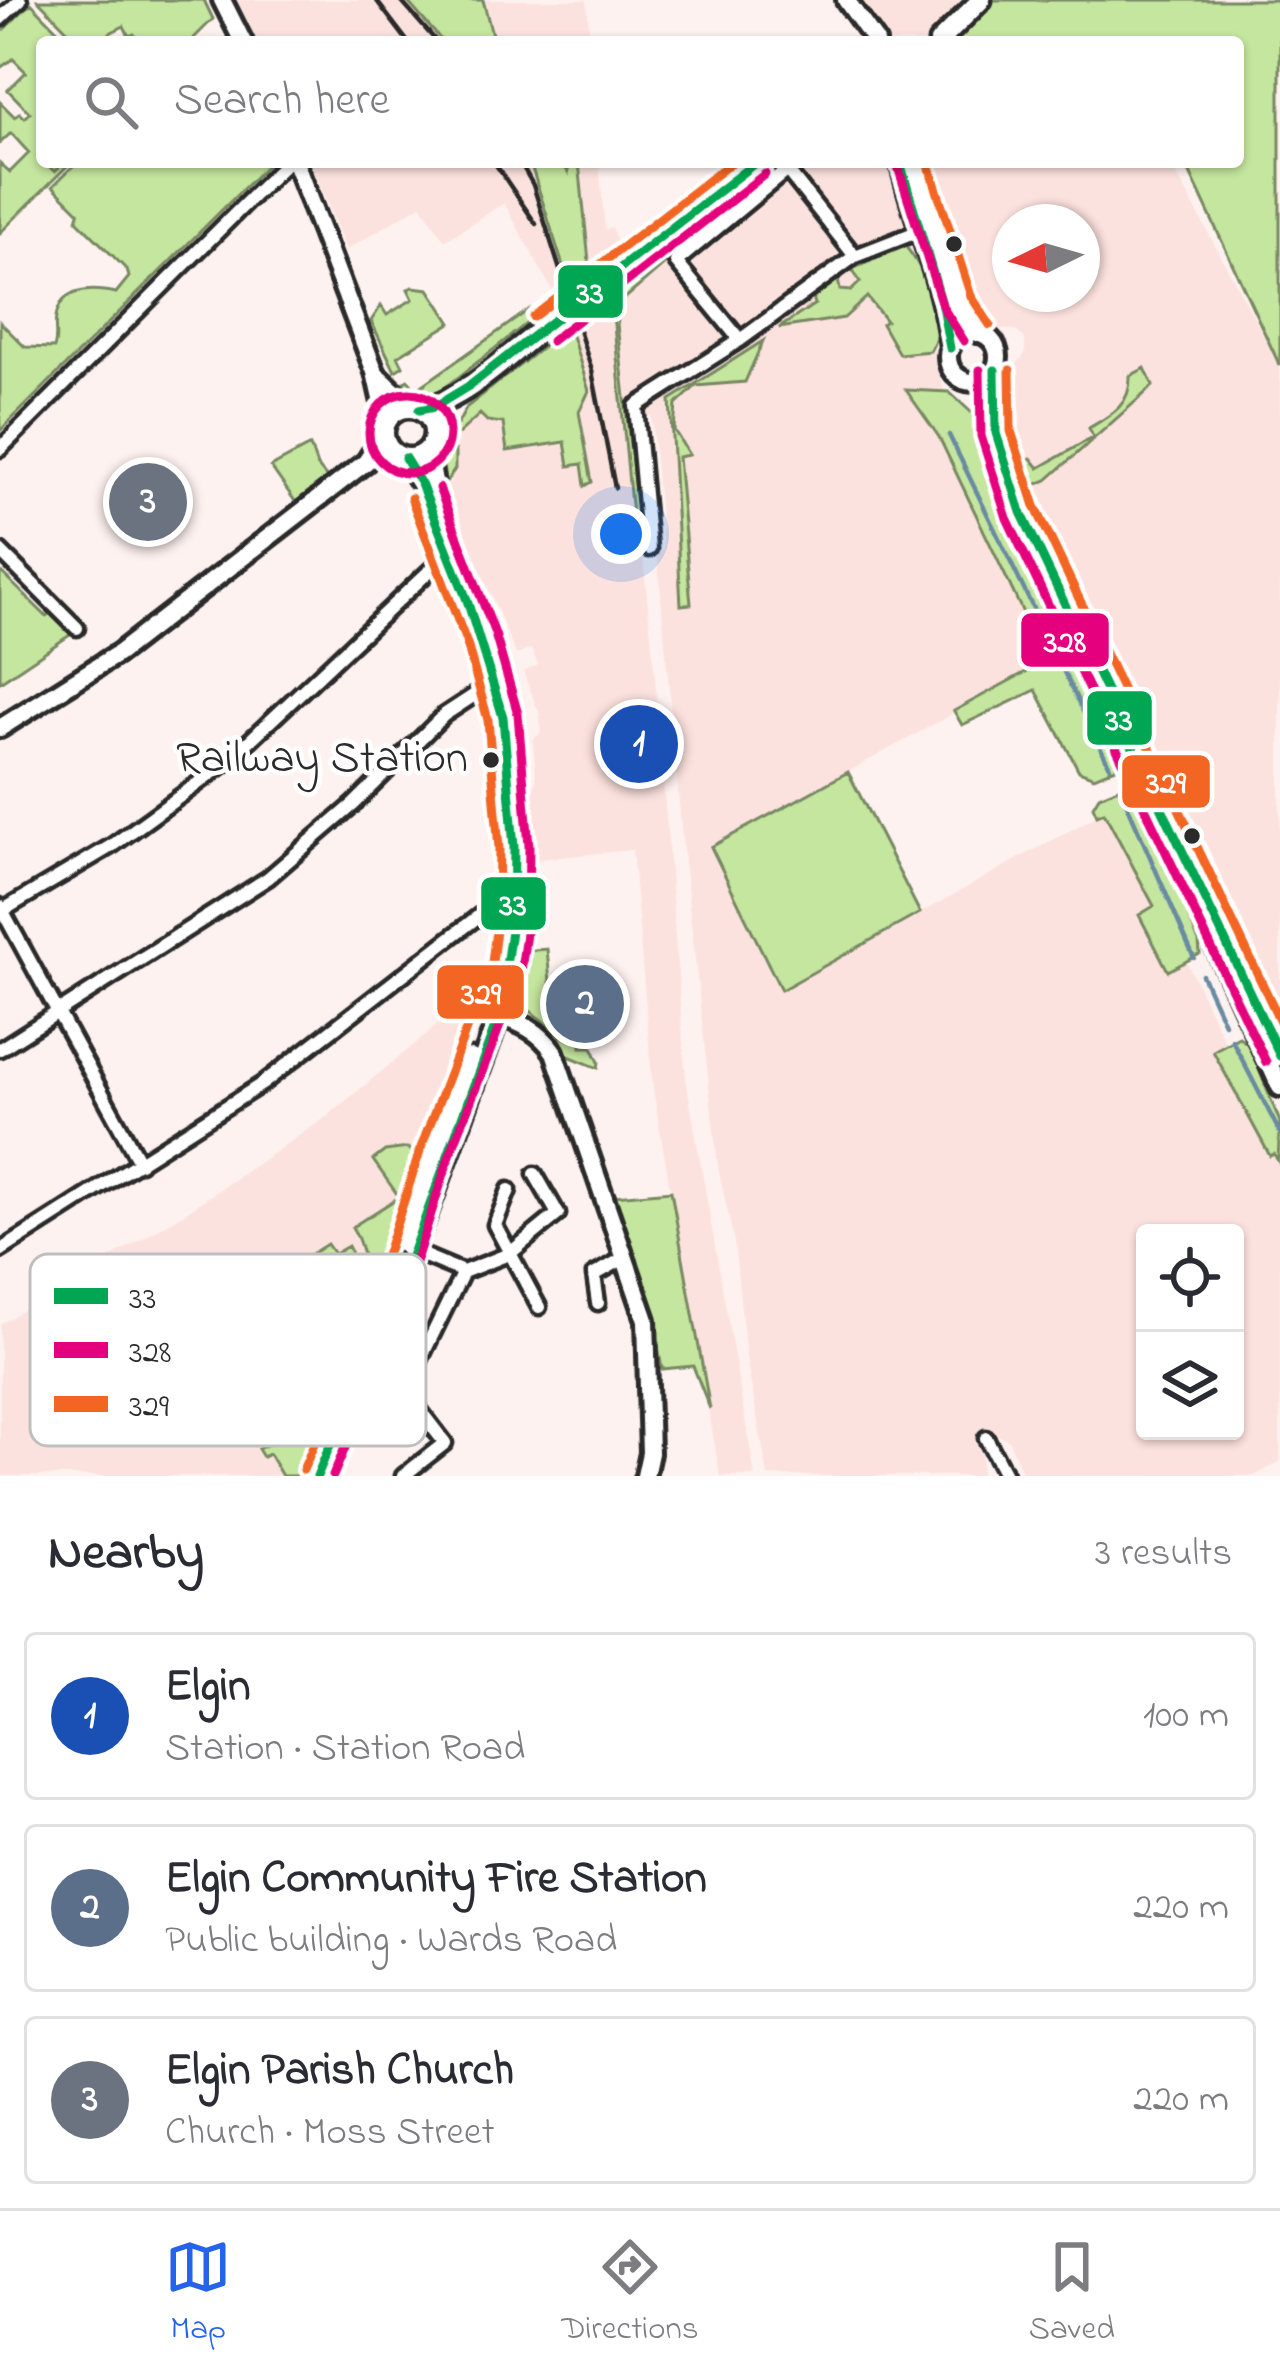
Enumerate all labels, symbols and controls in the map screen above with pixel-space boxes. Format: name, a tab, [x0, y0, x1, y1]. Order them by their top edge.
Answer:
search box	[36, 36, 1244, 168]
icon: search	[78, 69, 144, 135]
text: Search here	[174, 69, 390, 135]
north arrow	[992, 204, 1100, 312]
unlabelled marker	[943, 233, 965, 255]
line badge: 33	[556, 263, 625, 320]
text: 33	[575, 271, 604, 319]
pin: 3	[109, 457, 187, 547]
your location	[591, 504, 651, 564]
line badge: 328	[1019, 611, 1111, 669]
text: 328	[1043, 620, 1087, 668]
line badge: 33	[1085, 689, 1154, 747]
text: 33	[1104, 698, 1133, 746]
pin: 1	[600, 699, 678, 789]
place label: Railway Station	[176, 727, 468, 793]
marker: Railway Station	[480, 749, 502, 771]
line badge: 329	[1120, 753, 1212, 810]
text: 329	[1145, 761, 1187, 809]
unlabelled marker	[1181, 825, 1203, 847]
line badge: 33	[479, 875, 548, 932]
text: 33	[498, 883, 527, 931]
pin: 2	[546, 959, 624, 1049]
line badge: 329	[435, 963, 526, 1021]
text: 329	[460, 972, 502, 1020]
map controls	[1136, 1224, 1244, 1440]
button: locate	[1136, 1224, 1244, 1332]
legend	[30, 1254, 426, 1446]
text: 33	[129, 1276, 156, 1324]
text: 328	[129, 1330, 171, 1378]
button: layers	[1136, 1332, 1244, 1440]
text: 329	[129, 1384, 169, 1432]
text: Nearby	[48, 1517, 204, 1592]
text: 3 results	[1095, 1526, 1232, 1583]
text: Elgin	[165, 1655, 250, 1721]
text: 1	[84, 1688, 96, 1745]
text: 100 m	[1143, 1688, 1229, 1745]
text: Station · Station Road	[165, 1721, 525, 1778]
text: Elgin Community Fire Station	[165, 1847, 707, 1913]
text: 2	[80, 1880, 100, 1937]
text: 220 m	[1133, 1880, 1229, 1937]
text: Public building · Wards Road	[165, 1913, 617, 1970]
text: Elgin Parish Church	[165, 2039, 514, 2105]
text: 3	[82, 2072, 98, 2129]
text: 220 m	[1133, 2072, 1229, 2129]
text: Church · Moss Street	[165, 2105, 495, 2162]
tab: Map	[165, 2234, 231, 2354]
tab: Directions	[561, 2234, 698, 2354]
tab: Saved	[1029, 2234, 1115, 2354]

